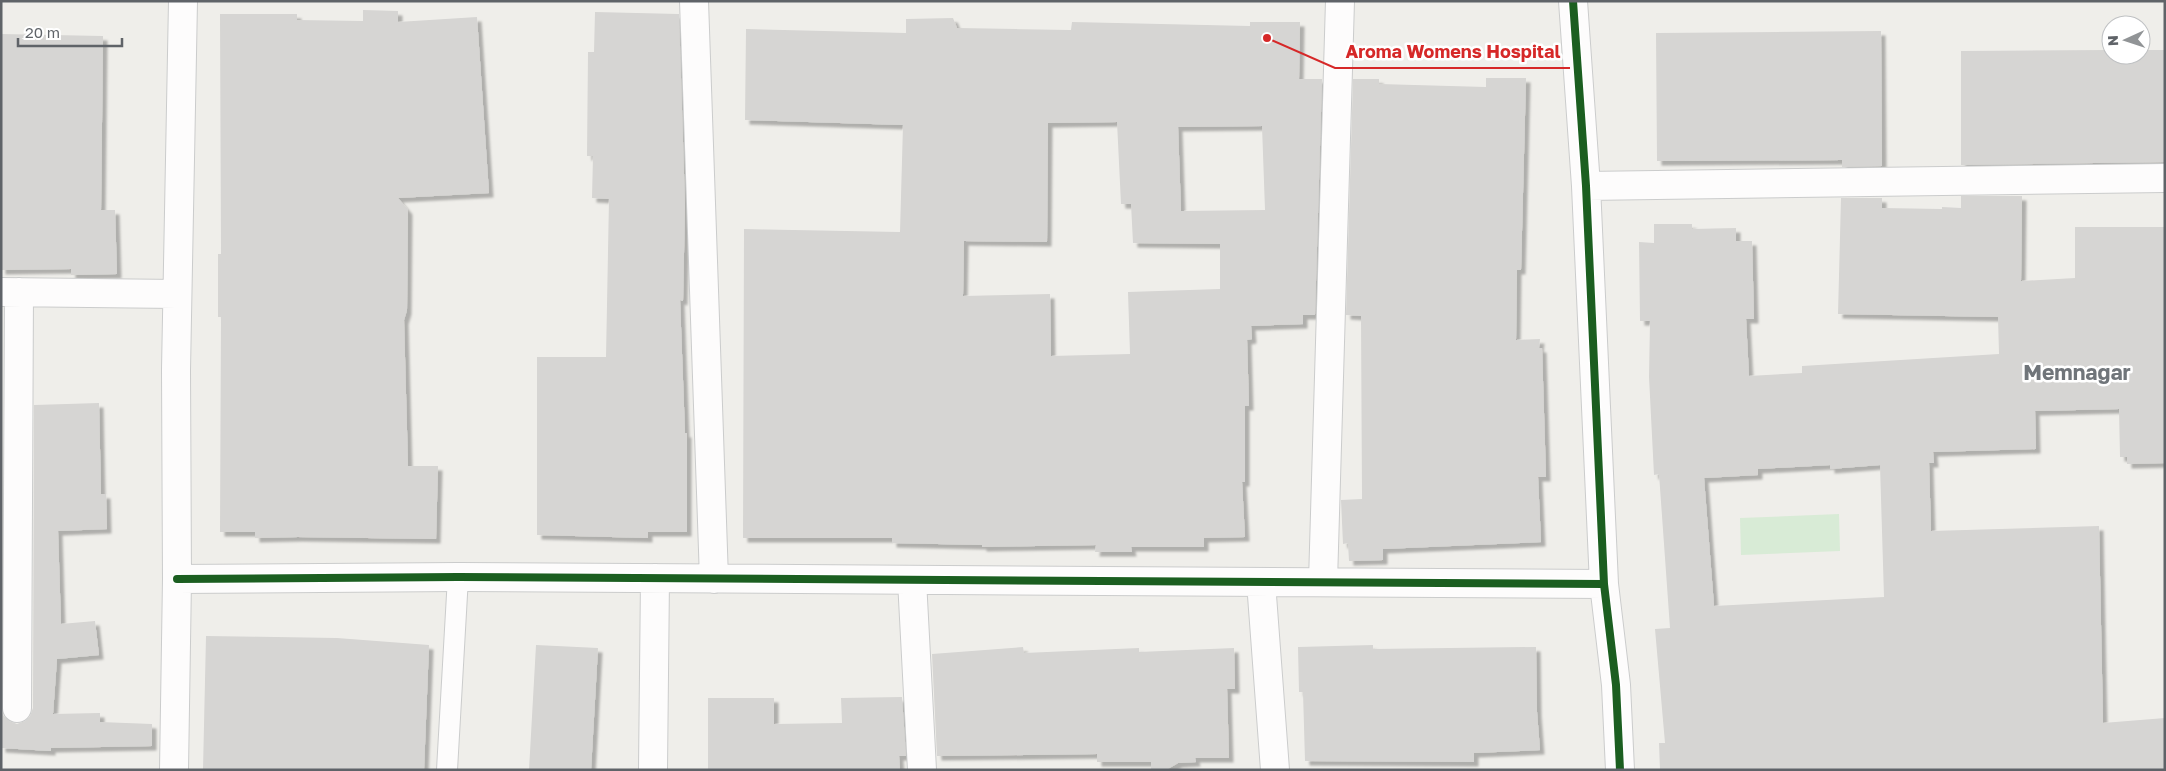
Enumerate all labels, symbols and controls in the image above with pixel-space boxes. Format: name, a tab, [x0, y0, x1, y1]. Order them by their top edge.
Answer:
scale bar	[18, 15, 121, 47]
north arrow	[2101, 15, 2151, 65]
text: 20 m	[25, 23, 60, 41]
callout: Aroma Womens Hospital	[1335, 35, 1570, 68]
text: N	[2104, 35, 2121, 46]
text: Aroma Womens Hospital	[1346, 40, 1561, 62]
district label: Memnagar	[2023, 359, 2131, 385]

